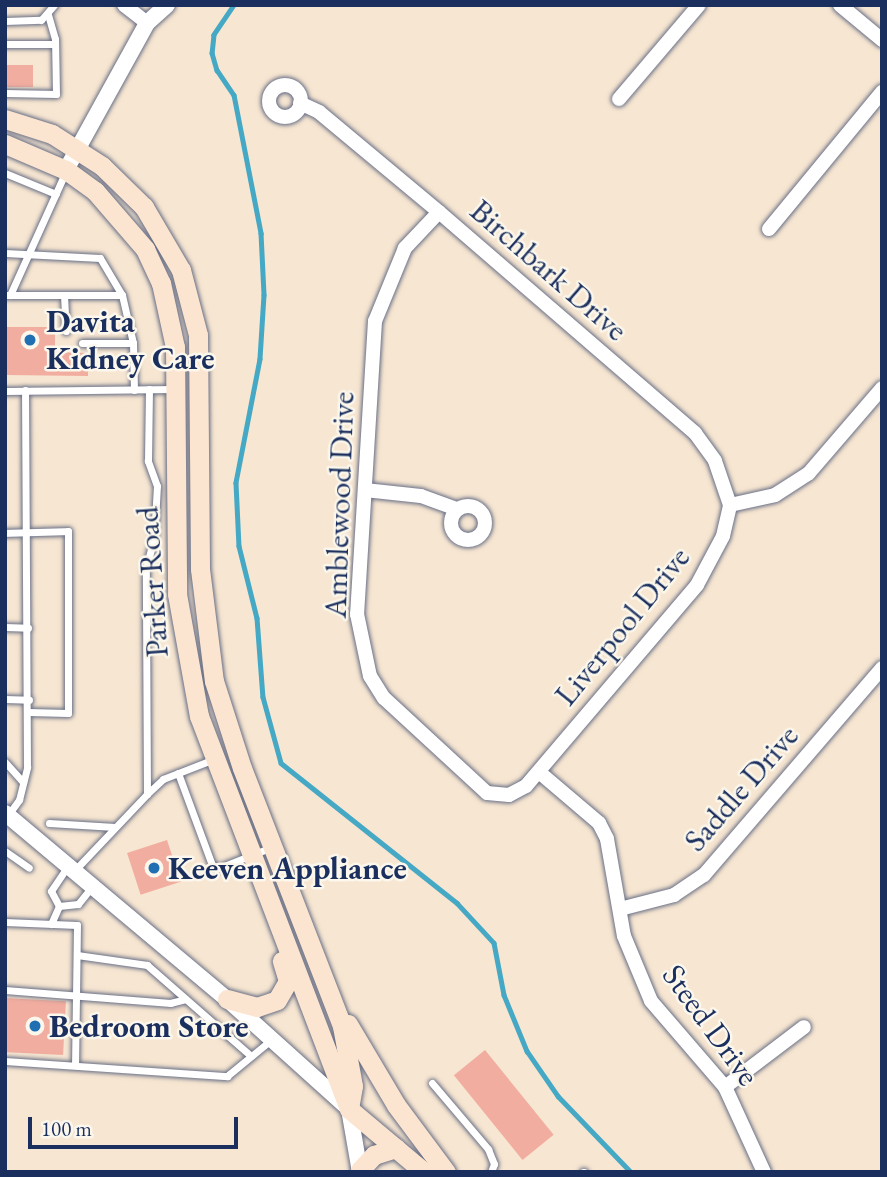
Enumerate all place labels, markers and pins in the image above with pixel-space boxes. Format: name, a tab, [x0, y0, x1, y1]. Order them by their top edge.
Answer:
place label: Davita Kidney Care	[46, 303, 214, 378]
marker: Davita Kidney Care	[20, 330, 40, 350]
place label: Keeven Appliance	[168, 849, 407, 887]
marker: Keeven Appliance	[146, 860, 162, 876]
place label: Bedroom Store	[49, 1007, 249, 1045]
marker: Bedroom Store	[27, 1018, 43, 1034]

